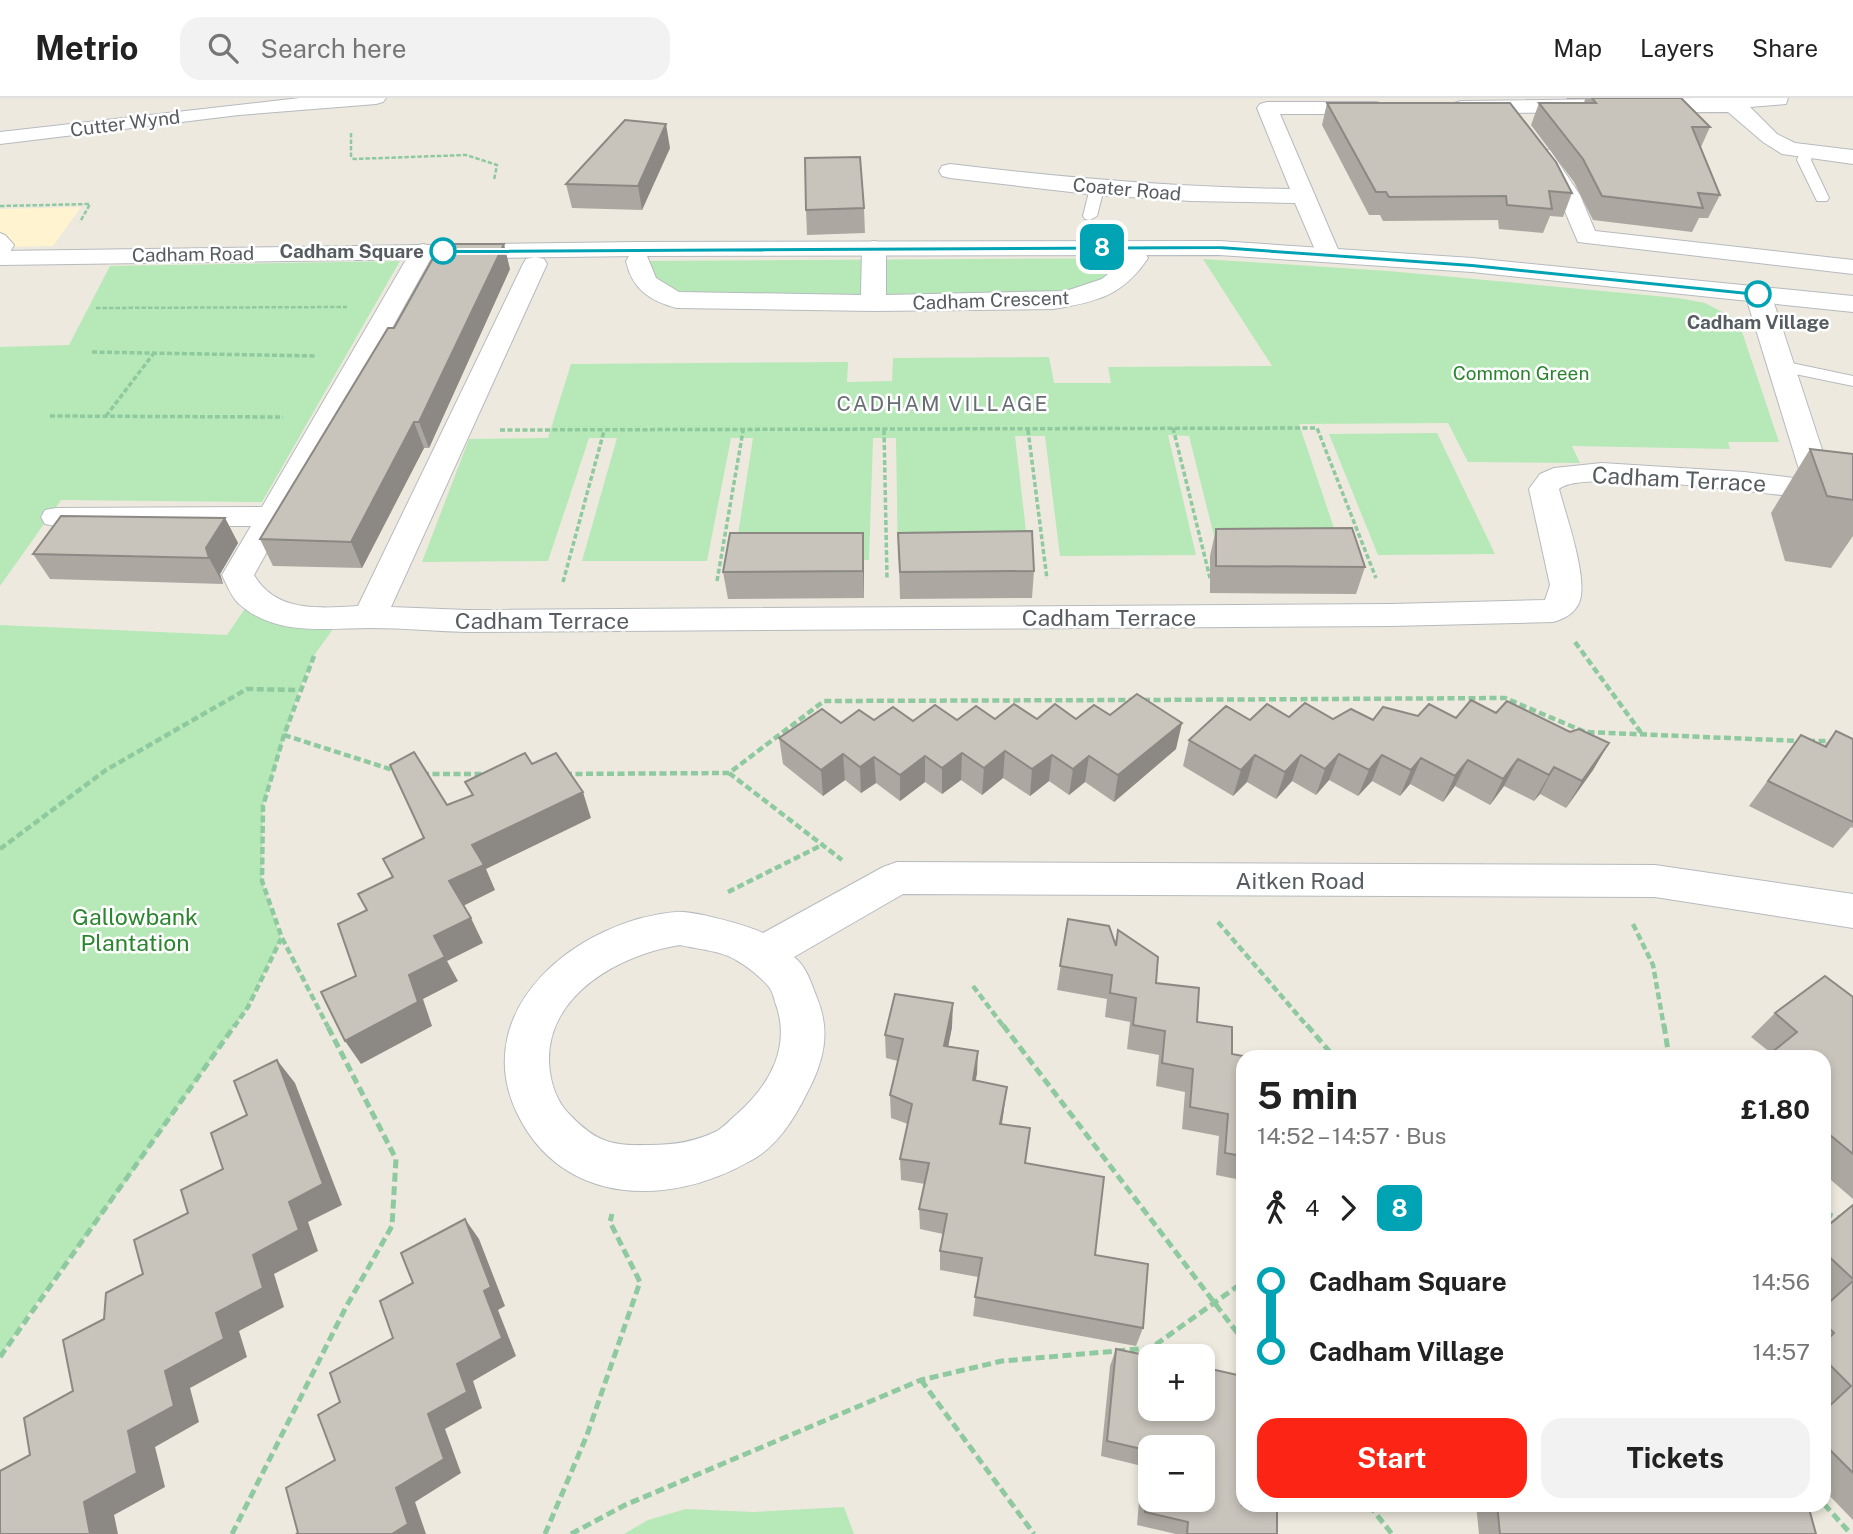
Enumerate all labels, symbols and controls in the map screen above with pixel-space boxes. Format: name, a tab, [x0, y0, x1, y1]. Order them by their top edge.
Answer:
search box	[180, 17, 670, 80]
text: Metrio	[35, 29, 138, 67]
icon: search	[204, 29, 242, 67]
text: Search here	[260, 33, 406, 64]
text: Map	[1553, 34, 1602, 62]
text: Layers	[1640, 34, 1714, 62]
text: Share	[1752, 34, 1818, 62]
street label: Cutter Wynd	[69, 105, 181, 141]
street label: Coater Road	[1072, 173, 1182, 205]
line badge: 8	[1079, 224, 1125, 270]
text: 8	[1094, 233, 1110, 261]
marker: Cadham Square	[430, 238, 456, 264]
place label: Cadham Square	[280, 240, 424, 262]
street label: Cadham Road	[132, 242, 254, 266]
marker: Cadham Village	[1745, 281, 1771, 307]
street label: Cadham Crescent	[912, 286, 1070, 314]
place label: Cadham Village	[1687, 311, 1829, 333]
park label: Common Green	[1453, 362, 1589, 384]
district label: CADHAM VILLAGE	[836, 391, 1050, 416]
street label: Cadham Terrace	[1591, 461, 1767, 497]
street label: Cadham Terrace	[1022, 604, 1196, 631]
street label: Cadham Terrace	[455, 607, 629, 634]
street label: Aitken Road	[1235, 867, 1365, 894]
park label: Gallowbank Plantation	[72, 903, 198, 956]
text: 5 min	[1257, 1073, 1358, 1118]
text: £1.80	[1741, 1094, 1810, 1125]
text: 14:52 – 14:57 · Bus	[1257, 1122, 1446, 1149]
icon: walk	[1257, 1189, 1295, 1227]
icon: forward	[1329, 1189, 1367, 1227]
text: 4	[1305, 1194, 1319, 1221]
text: 8	[1391, 1194, 1408, 1222]
text: Cadham Square	[1309, 1266, 1507, 1297]
text: 14:56	[1752, 1268, 1810, 1295]
text: Cadham Village	[1309, 1336, 1504, 1367]
text: 14:57	[1752, 1338, 1810, 1365]
map controls	[1138, 1344, 1215, 1512]
button: +	[1138, 1344, 1215, 1421]
button: Start	[1257, 1418, 1527, 1498]
button: Tickets	[1541, 1418, 1810, 1498]
button: −	[1138, 1435, 1215, 1512]

